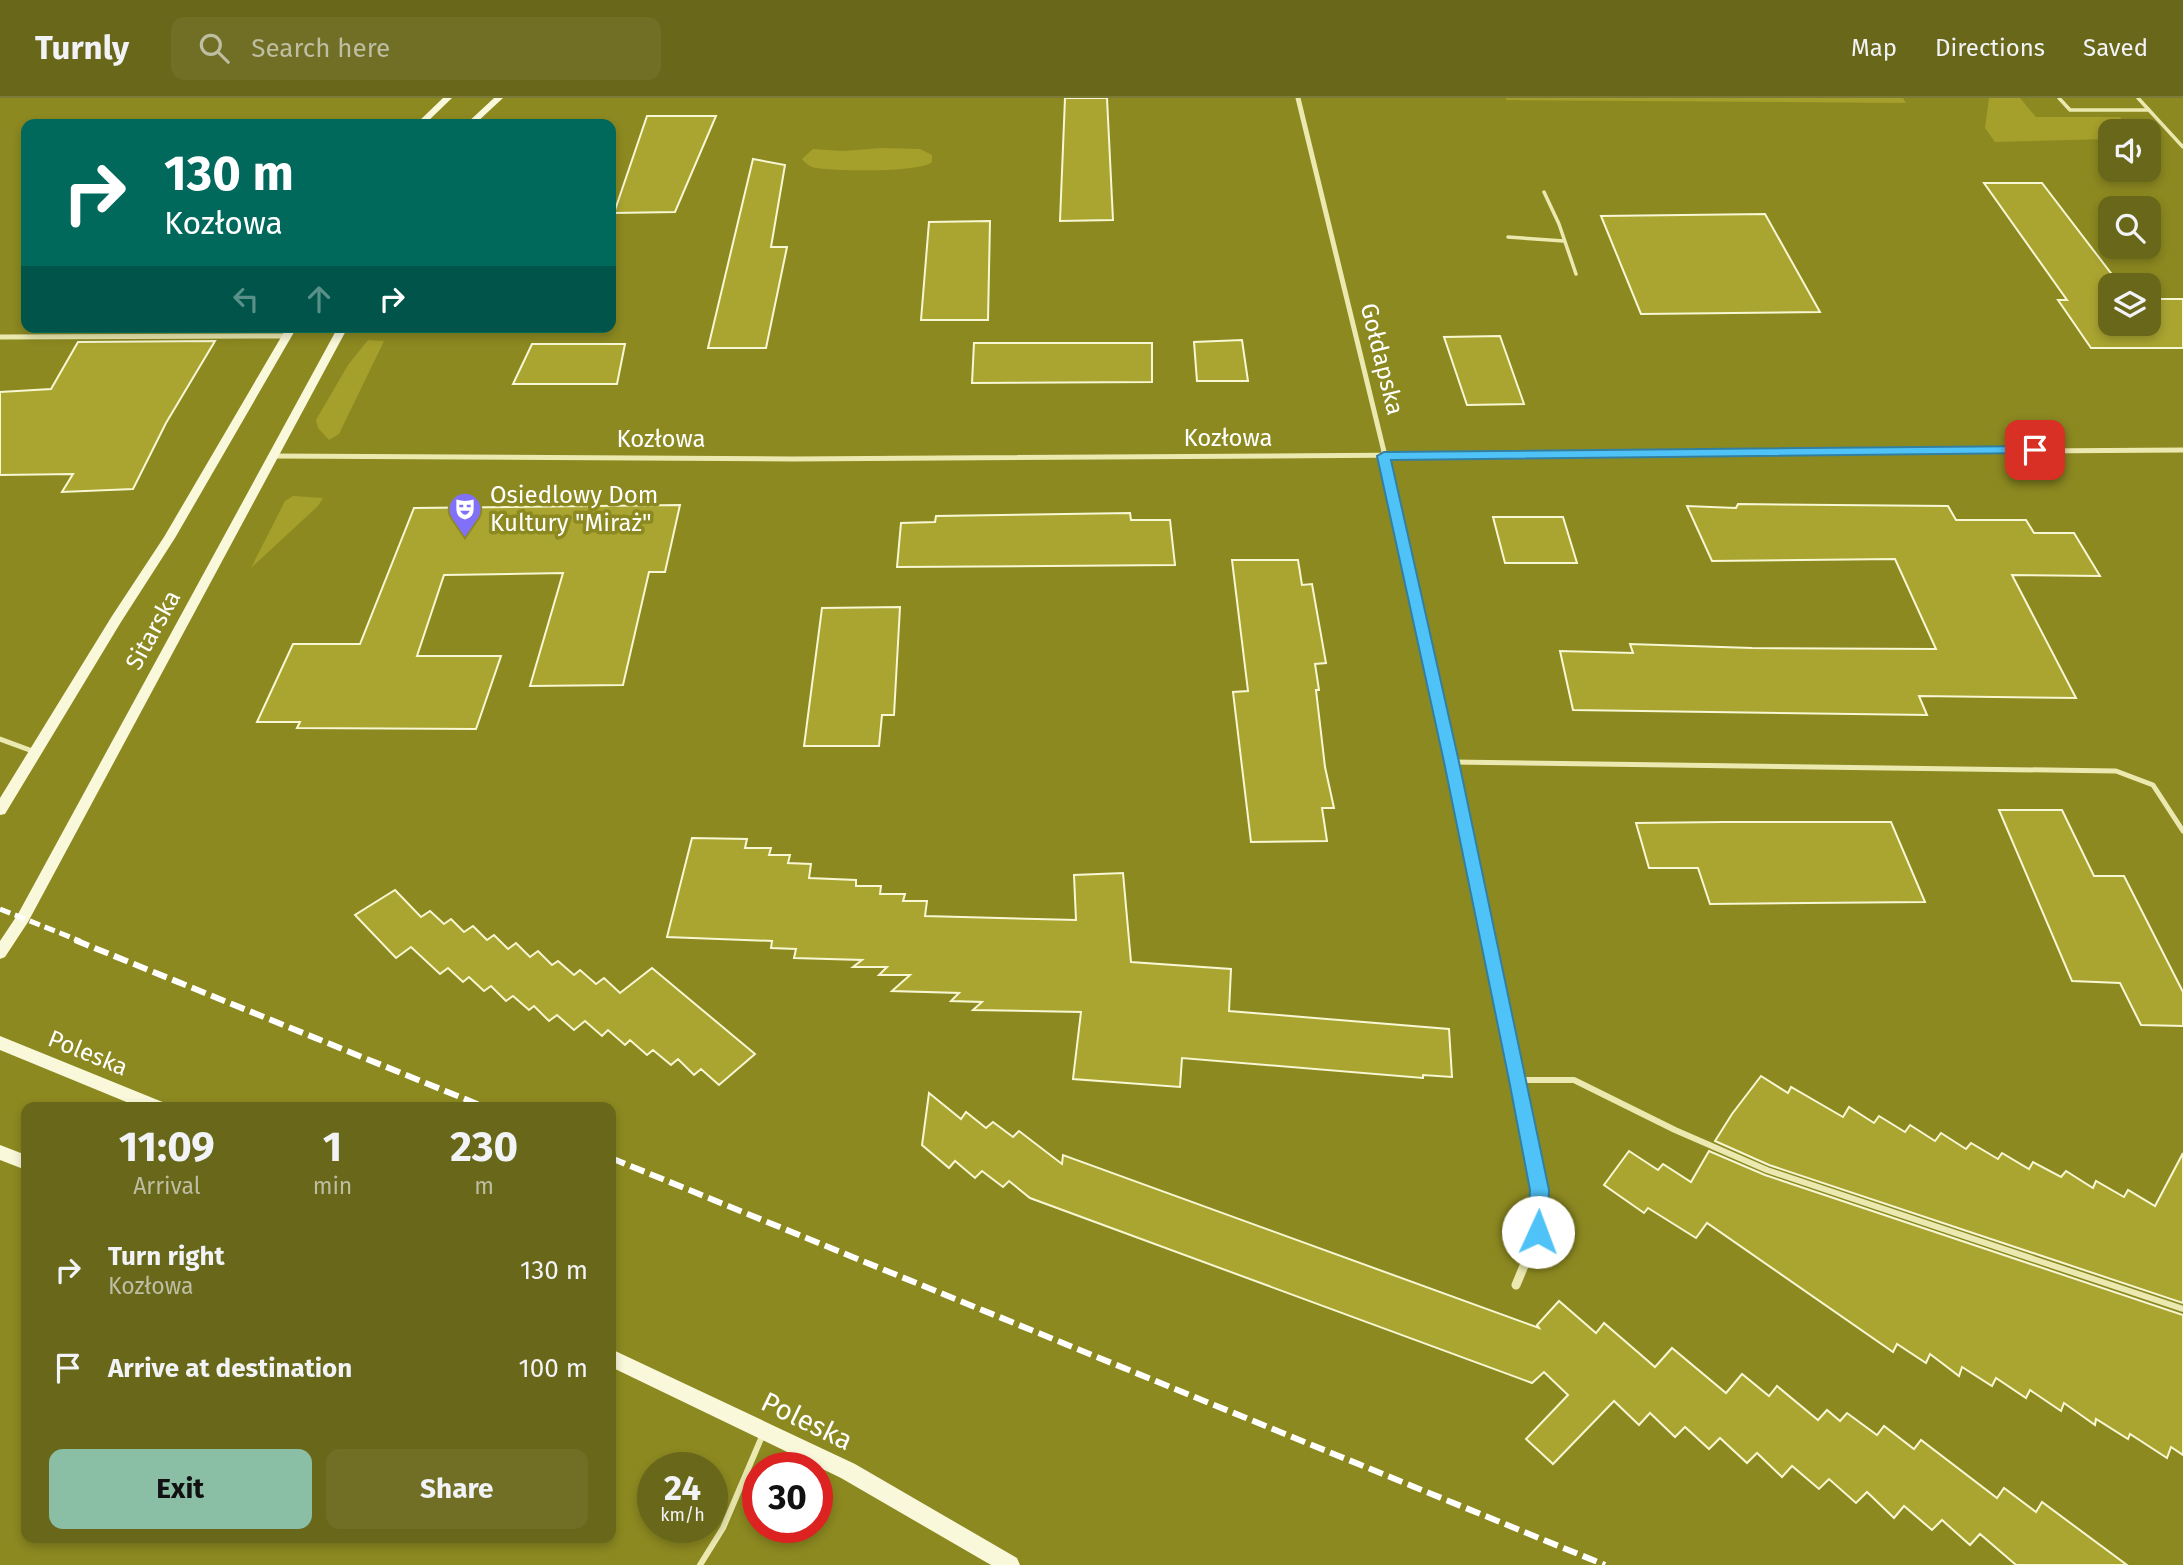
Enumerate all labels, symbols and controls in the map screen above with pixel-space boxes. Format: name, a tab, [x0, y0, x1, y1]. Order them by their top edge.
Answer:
search box	[171, 17, 661, 80]
text: Turnly	[35, 28, 129, 68]
icon: search	[195, 29, 233, 67]
text: Search here	[251, 33, 390, 64]
text: Map	[1851, 34, 1897, 62]
text: Directions	[1935, 34, 2045, 62]
text: Saved	[2083, 34, 2148, 62]
map controls	[2098, 119, 2161, 336]
button: sound	[2098, 119, 2161, 182]
text: 130 m	[164, 144, 294, 203]
icon: right	[49, 147, 140, 238]
button: search	[2098, 196, 2161, 259]
text: Kozłowa	[164, 204, 283, 242]
button: layers	[2098, 273, 2161, 336]
icon: left	[227, 280, 265, 318]
icon: ahead	[300, 280, 338, 318]
icon: right	[373, 280, 411, 318]
street label: Gołdapska	[1355, 300, 1409, 418]
pin	[2005, 420, 2065, 480]
street label: Kozłowa	[1183, 424, 1273, 452]
street label: Kozłowa	[616, 425, 706, 453]
icon: arrive	[2016, 431, 2054, 469]
place label: Osiedlowy Dom Kultury "Miraż"	[490, 481, 658, 537]
theatre icon: Osiedlowy Dom Kultury "Miraż"	[446, 490, 484, 539]
street label: Sitarska	[120, 585, 186, 675]
street label: Poleska	[44, 1024, 132, 1082]
text: 11:09	[119, 1122, 215, 1172]
text: 1	[323, 1122, 342, 1172]
text: 230	[450, 1122, 518, 1172]
text: Arrival	[133, 1172, 201, 1200]
text: min	[313, 1172, 352, 1200]
text: m	[474, 1172, 494, 1200]
position arrow	[1501, 1195, 1575, 1269]
text: Turn right	[108, 1241, 225, 1272]
icon: right	[49, 1251, 87, 1289]
text: 130 m	[520, 1255, 588, 1286]
text: Kozłowa	[108, 1272, 193, 1300]
icon: arrive	[49, 1349, 87, 1387]
text: Arrive at destination	[108, 1353, 352, 1384]
text: 100 m	[519, 1353, 588, 1384]
street label: Poleska	[756, 1385, 858, 1457]
button: Exit	[49, 1449, 312, 1529]
button: Share	[326, 1449, 588, 1529]
speed limit sign: 30	[742, 1452, 833, 1543]
text: 24	[664, 1467, 701, 1509]
text: km/h	[660, 1504, 705, 1526]

